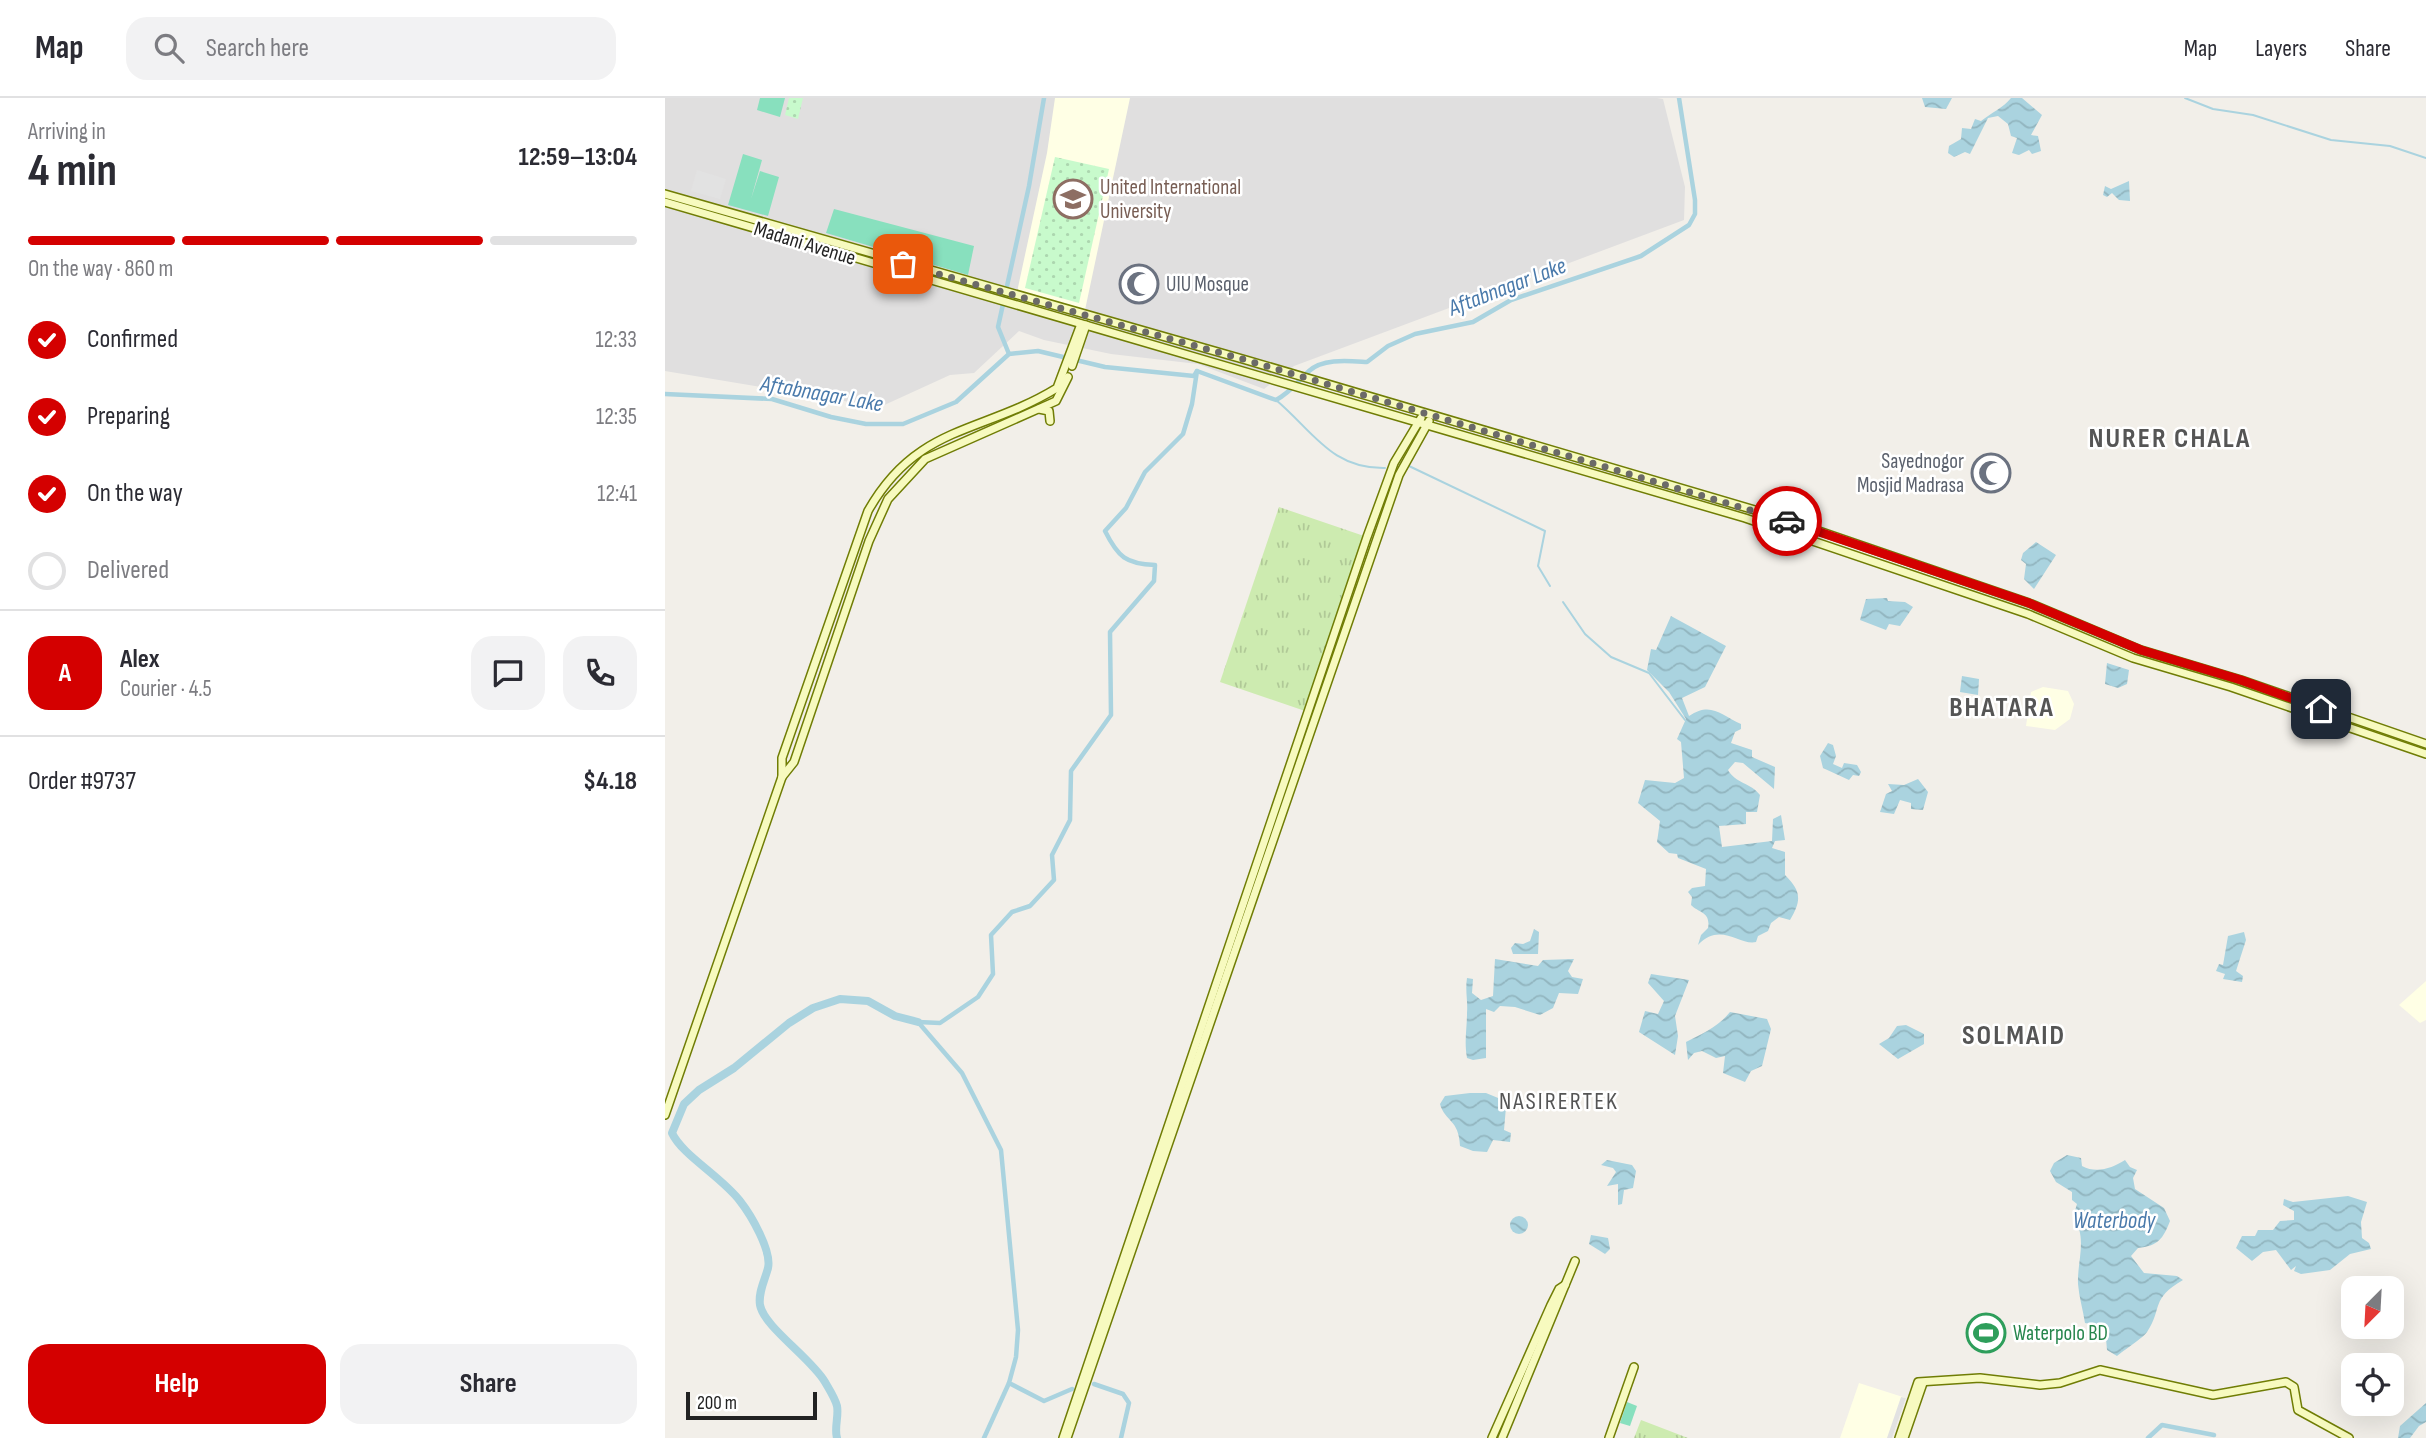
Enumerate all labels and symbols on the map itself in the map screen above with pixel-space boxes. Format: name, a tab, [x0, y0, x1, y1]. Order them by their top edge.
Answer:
place label: United International University	[1100, 175, 1241, 224]
school or university icon: United International University	[1052, 178, 1094, 220]
street label: Madani Avenue	[751, 216, 859, 271]
pin	[873, 234, 933, 294]
water label: Aftabnagar Lake	[1444, 252, 1570, 323]
mosque icon: UIU Mosque	[1118, 263, 1160, 305]
place label: UIU Mosque	[1166, 272, 1249, 297]
water label: Aftabnagar Lake	[757, 369, 885, 419]
district label: NURER CHALA	[2089, 422, 2251, 455]
place label: Sayednogor Mosjid Madrasa	[1857, 449, 1964, 498]
mosque icon: Sayednogor Mosjid Madrasa	[1970, 452, 2012, 494]
courier	[1752, 486, 1822, 556]
pin	[2291, 679, 2351, 739]
district label: BHATARA	[1949, 691, 2055, 724]
district label: SOLMAID	[1962, 1019, 2066, 1052]
district label: NASIRERTEK	[1499, 1087, 1619, 1116]
water label: Waterbody	[2073, 1207, 2157, 1235]
north arrow	[2341, 1276, 2405, 1339]
sports icon: Waterpolo BD	[1965, 1312, 2007, 1354]
place label: Waterpolo BD	[2013, 1321, 2108, 1346]
scale bar	[686, 1389, 817, 1421]

